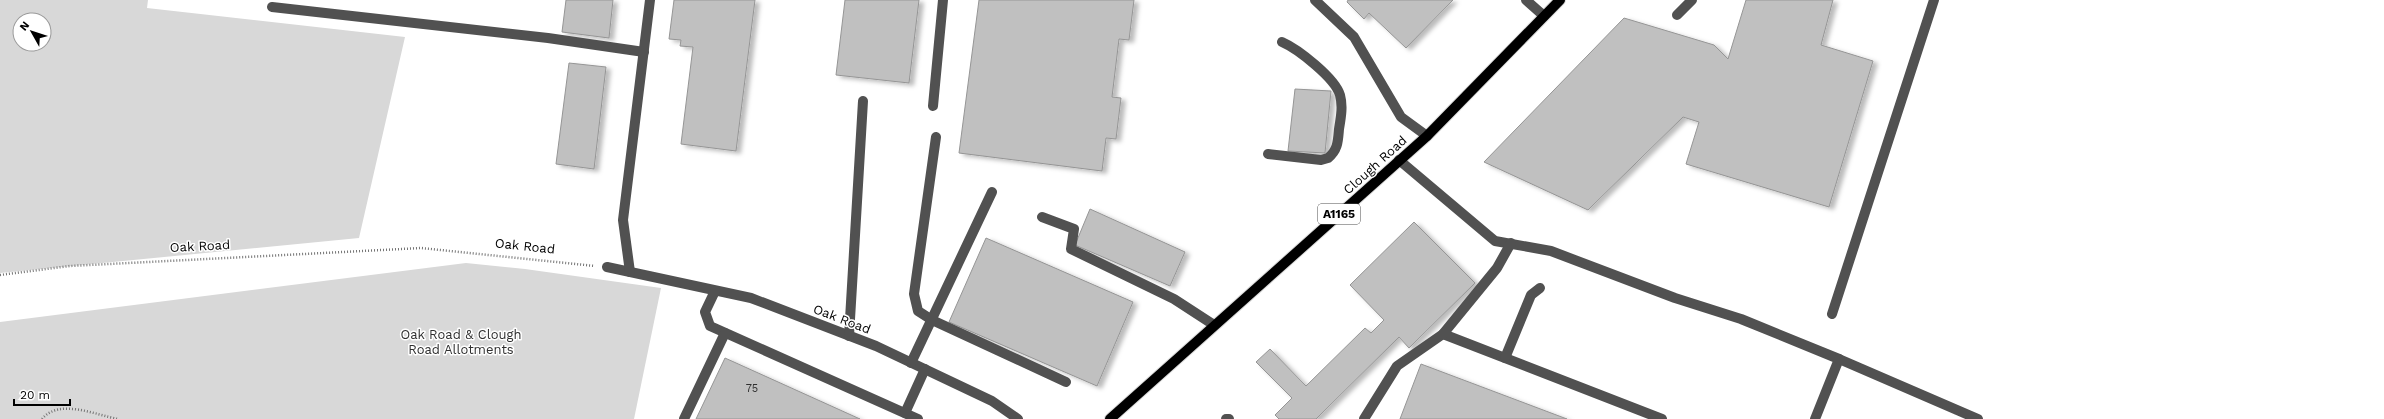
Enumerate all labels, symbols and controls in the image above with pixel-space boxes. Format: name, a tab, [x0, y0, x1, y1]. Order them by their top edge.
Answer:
north arrow	[12, 12, 52, 52]
text: N	[17, 19, 32, 33]
street label: Clough Road	[1340, 133, 1410, 197]
road number: A1165	[1318, 204, 1360, 224]
street label: Oak Road	[494, 235, 556, 257]
street label: Oak Road	[169, 237, 231, 255]
street label: Oak Road	[811, 301, 873, 337]
park label: Oak Road & Clough Road Allotments	[401, 327, 521, 357]
scale bar	[14, 381, 70, 407]
house number: 75	[746, 382, 758, 395]
text: 20 m	[20, 388, 50, 402]

